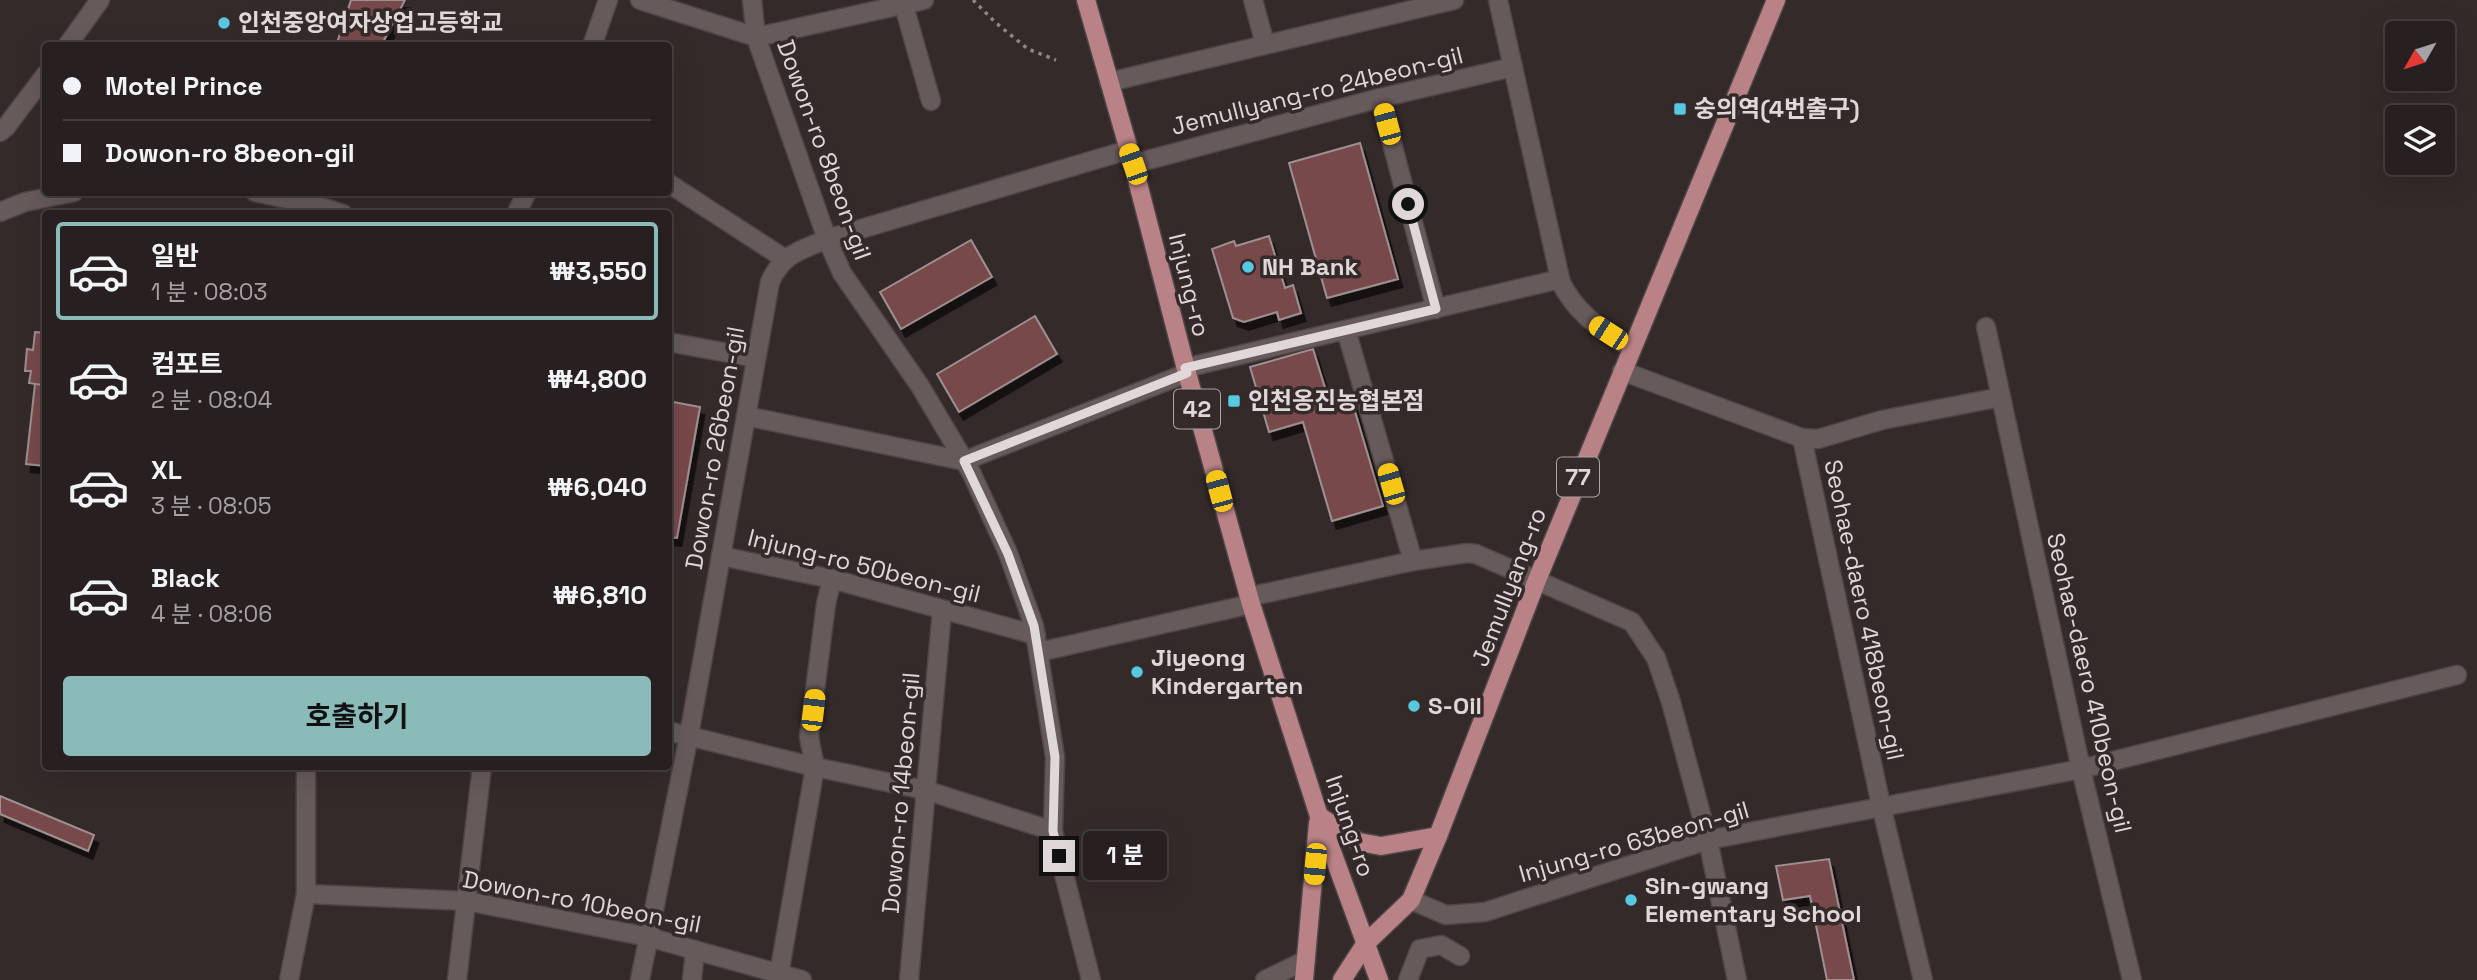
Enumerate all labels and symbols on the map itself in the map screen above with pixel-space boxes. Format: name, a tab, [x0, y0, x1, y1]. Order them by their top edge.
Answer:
place label: 인천중앙여자상업고등학교	[238, 7, 503, 38]
marker: 인천중앙여자상업고등학교	[216, 15, 232, 31]
north arrow	[2385, 21, 2455, 91]
street label: Dowon-ro 8beon-gil	[770, 36, 879, 264]
street label: Jemullyang-ro 24beon-gil	[1168, 39, 1466, 142]
place label: 숭의역(4번출구)	[1694, 93, 1860, 124]
car	[1372, 101, 1403, 147]
marker: 숭의역(4번출구)	[1672, 101, 1688, 117]
car	[1117, 141, 1150, 187]
route start	[1392, 188, 1424, 220]
street label: Injung-ro	[1162, 230, 1217, 340]
place label: NH Bank	[1262, 251, 1359, 282]
marker: NH Bank	[1240, 259, 1256, 275]
car	[1585, 313, 1632, 353]
street label: Dowon-ro 26beon-gil	[678, 324, 751, 572]
place label: 인천옹진농협본점	[1248, 385, 1425, 416]
road number: 42	[1174, 390, 1220, 428]
marker: 인천옹진농협본점	[1226, 393, 1242, 409]
road number: 77	[1557, 457, 1599, 496]
street label: Seohae-daero 418beon-gil	[1817, 457, 1912, 763]
car	[1376, 461, 1407, 507]
car	[1204, 468, 1235, 514]
street label: Jemullyang-ro	[1464, 503, 1553, 671]
street label: Injung-ro 50beon-gil	[744, 522, 984, 609]
street label: Seohae-daero 410beon-gil	[2040, 530, 2139, 836]
place label: Jiyeong Kindergarten	[1151, 642, 1303, 701]
marker: Jiyeong Kindergarten	[1129, 664, 1145, 680]
street label: Dowon-ro 14beon-gil	[875, 671, 926, 915]
car	[801, 688, 826, 732]
place label: S-Oil	[1428, 690, 1482, 721]
marker: S-Oil	[1406, 698, 1422, 714]
street label: Injung-ro	[1319, 771, 1382, 881]
street label: Injung-ro 63beon-gil	[1515, 794, 1753, 889]
callout: 1 분	[1084, 832, 1168, 880]
route end	[1043, 840, 1075, 872]
car	[1303, 842, 1328, 886]
street label: Dowon-ro 10beon-gil	[460, 863, 704, 940]
place label: Sin-gwang Elementary School	[1645, 870, 1862, 929]
marker: Sin-gwang Elementary School	[1623, 892, 1639, 908]

